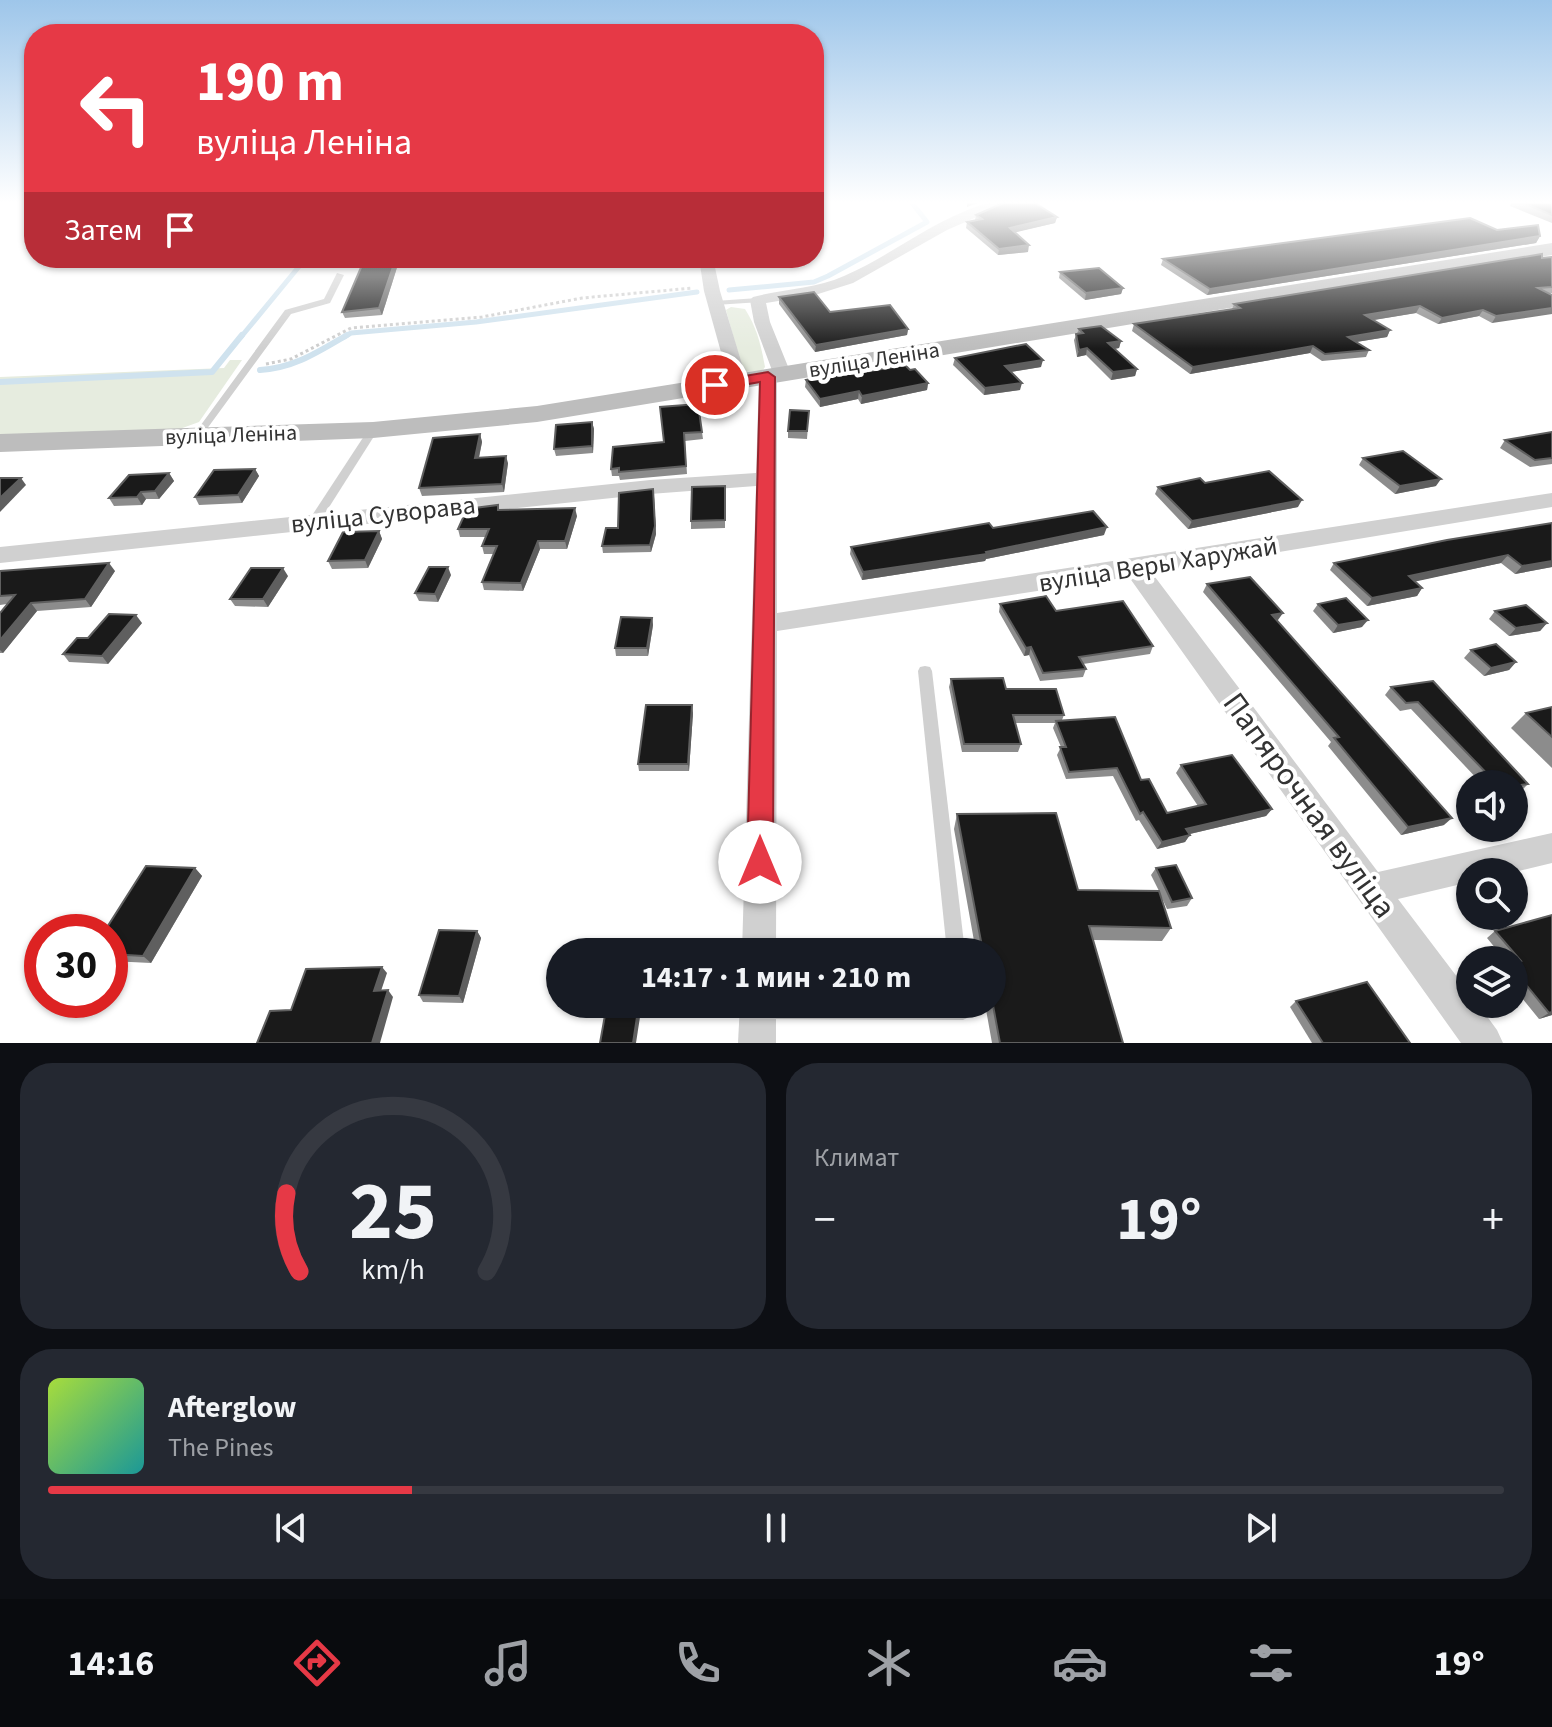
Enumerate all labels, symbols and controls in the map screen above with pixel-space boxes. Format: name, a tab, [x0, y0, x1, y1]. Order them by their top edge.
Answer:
text: 190 m	[196, 43, 344, 122]
icon: left	[64, 56, 168, 160]
text: вуліца Леніна	[196, 117, 412, 168]
icon: arrive	[158, 208, 202, 252]
text: Затем	[64, 209, 142, 252]
street label: вуліца Леніна	[806, 334, 942, 386]
pin	[681, 351, 749, 419]
icon: arrive	[693, 363, 737, 407]
street label: вуліца Леніна	[164, 417, 298, 453]
street label: вуліца Суворава	[289, 486, 477, 543]
street label: вуліца Веры Харужай	[1036, 527, 1280, 602]
street label: Папярочная вуліца	[1211, 683, 1407, 928]
map controls	[1456, 770, 1528, 1018]
button: sound	[1456, 770, 1528, 842]
position arrow	[718, 820, 802, 904]
button: search	[1456, 858, 1528, 930]
speed limit sign: 30	[24, 914, 128, 1018]
button: layers	[1456, 946, 1528, 1018]
text: 14:17 · 1 мин · 210 m	[641, 956, 911, 999]
text: Климат	[814, 1139, 899, 1176]
text: 25	[349, 1153, 437, 1271]
text: 19°	[1116, 1178, 1202, 1263]
text: −	[814, 1189, 836, 1252]
text: +	[1482, 1189, 1504, 1252]
text: km/h	[361, 1250, 425, 1290]
text: Afterglow	[168, 1386, 296, 1429]
text: The Pines	[168, 1429, 273, 1466]
icon: previous	[269, 1506, 313, 1550]
icon: pause	[754, 1506, 798, 1550]
icon: next	[1239, 1506, 1283, 1550]
icon: directions	[289, 1635, 345, 1691]
icon: music	[480, 1635, 536, 1691]
icon: phone	[670, 1635, 726, 1691]
icon: climate	[861, 1635, 917, 1691]
icon: car	[1052, 1635, 1108, 1691]
icon: filters	[1243, 1635, 1299, 1691]
text: 14:16	[67, 1638, 154, 1689]
text: 19°	[1433, 1638, 1485, 1689]

